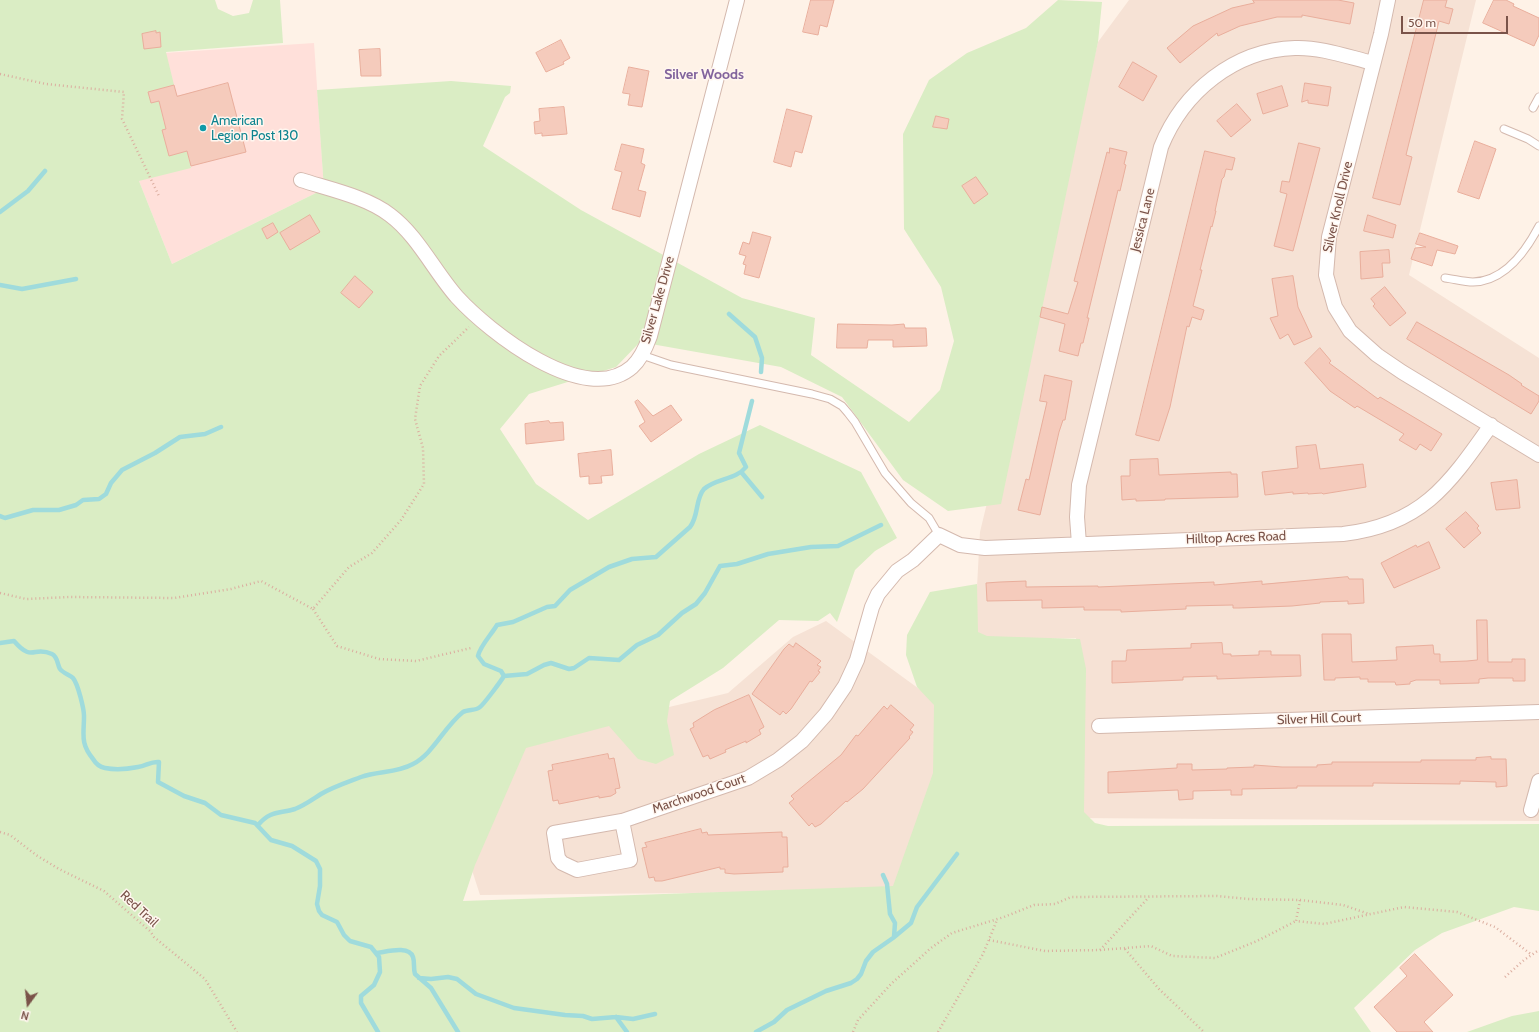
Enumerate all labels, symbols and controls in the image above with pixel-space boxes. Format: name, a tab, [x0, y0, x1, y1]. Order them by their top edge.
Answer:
scale bar	[1403, 8, 1510, 34]
text: 50 m	[1408, 15, 1436, 30]
district label: Silver Woods	[664, 67, 744, 83]
place label: American Legion Post 130	[211, 113, 298, 144]
marker: American Legion Post 130	[198, 123, 208, 133]
street label: Silver Knoll Drive	[1320, 160, 1356, 254]
street label: Jessica Lane	[1128, 187, 1158, 253]
street label: Silver Lake Drive	[638, 254, 678, 346]
street label: Hilltop Acres Road	[1186, 528, 1286, 548]
street label: Silver Hill Court	[1277, 710, 1361, 728]
street label: Marchwood Court	[650, 771, 748, 817]
street label: Red Trail	[117, 888, 161, 930]
north arrow	[8, 984, 48, 1024]
text: N	[19, 1008, 30, 1023]

